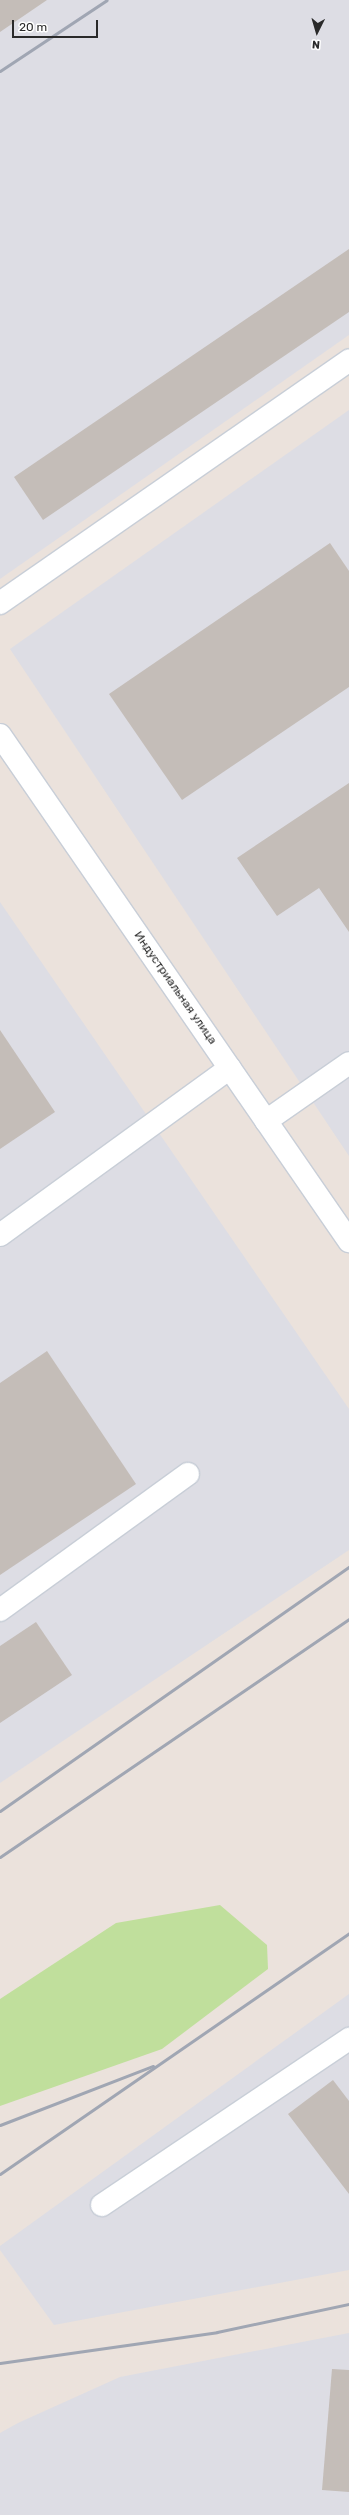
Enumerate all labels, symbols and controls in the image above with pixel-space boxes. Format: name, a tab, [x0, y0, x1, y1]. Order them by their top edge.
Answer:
scale bar	[14, 12, 100, 38]
north arrow	[297, 12, 337, 52]
text: 20 m	[19, 20, 47, 34]
text: N	[311, 38, 320, 51]
street label: Индустриальная улица	[131, 929, 219, 1047]

